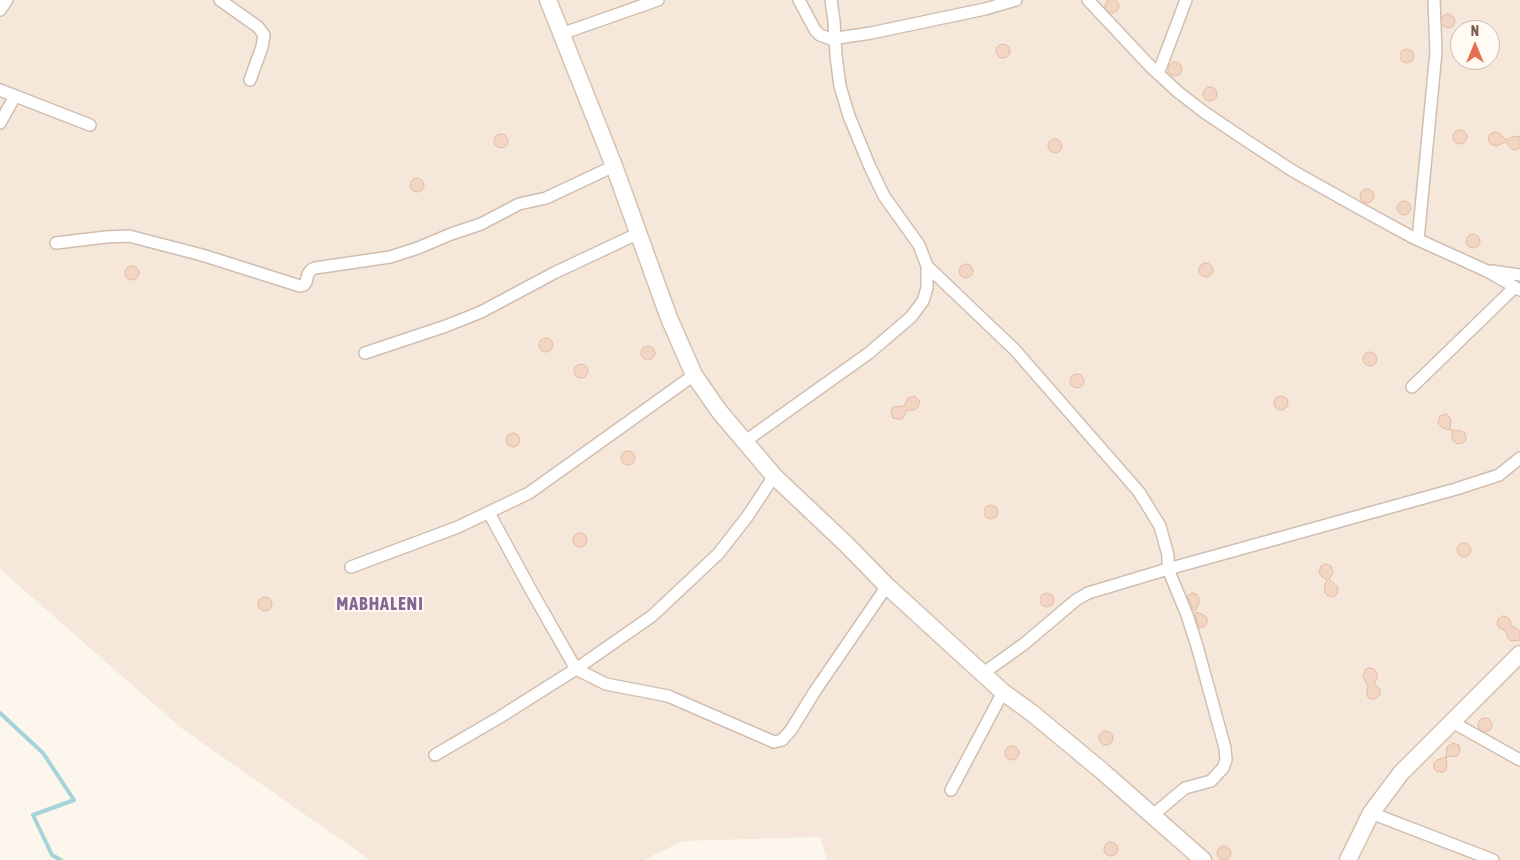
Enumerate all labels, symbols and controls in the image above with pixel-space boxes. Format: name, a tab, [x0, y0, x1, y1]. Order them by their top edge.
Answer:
north arrow	[1450, 20, 1500, 70]
text: N	[1471, 23, 1479, 39]
district label: MABHALENI	[335, 593, 425, 615]

